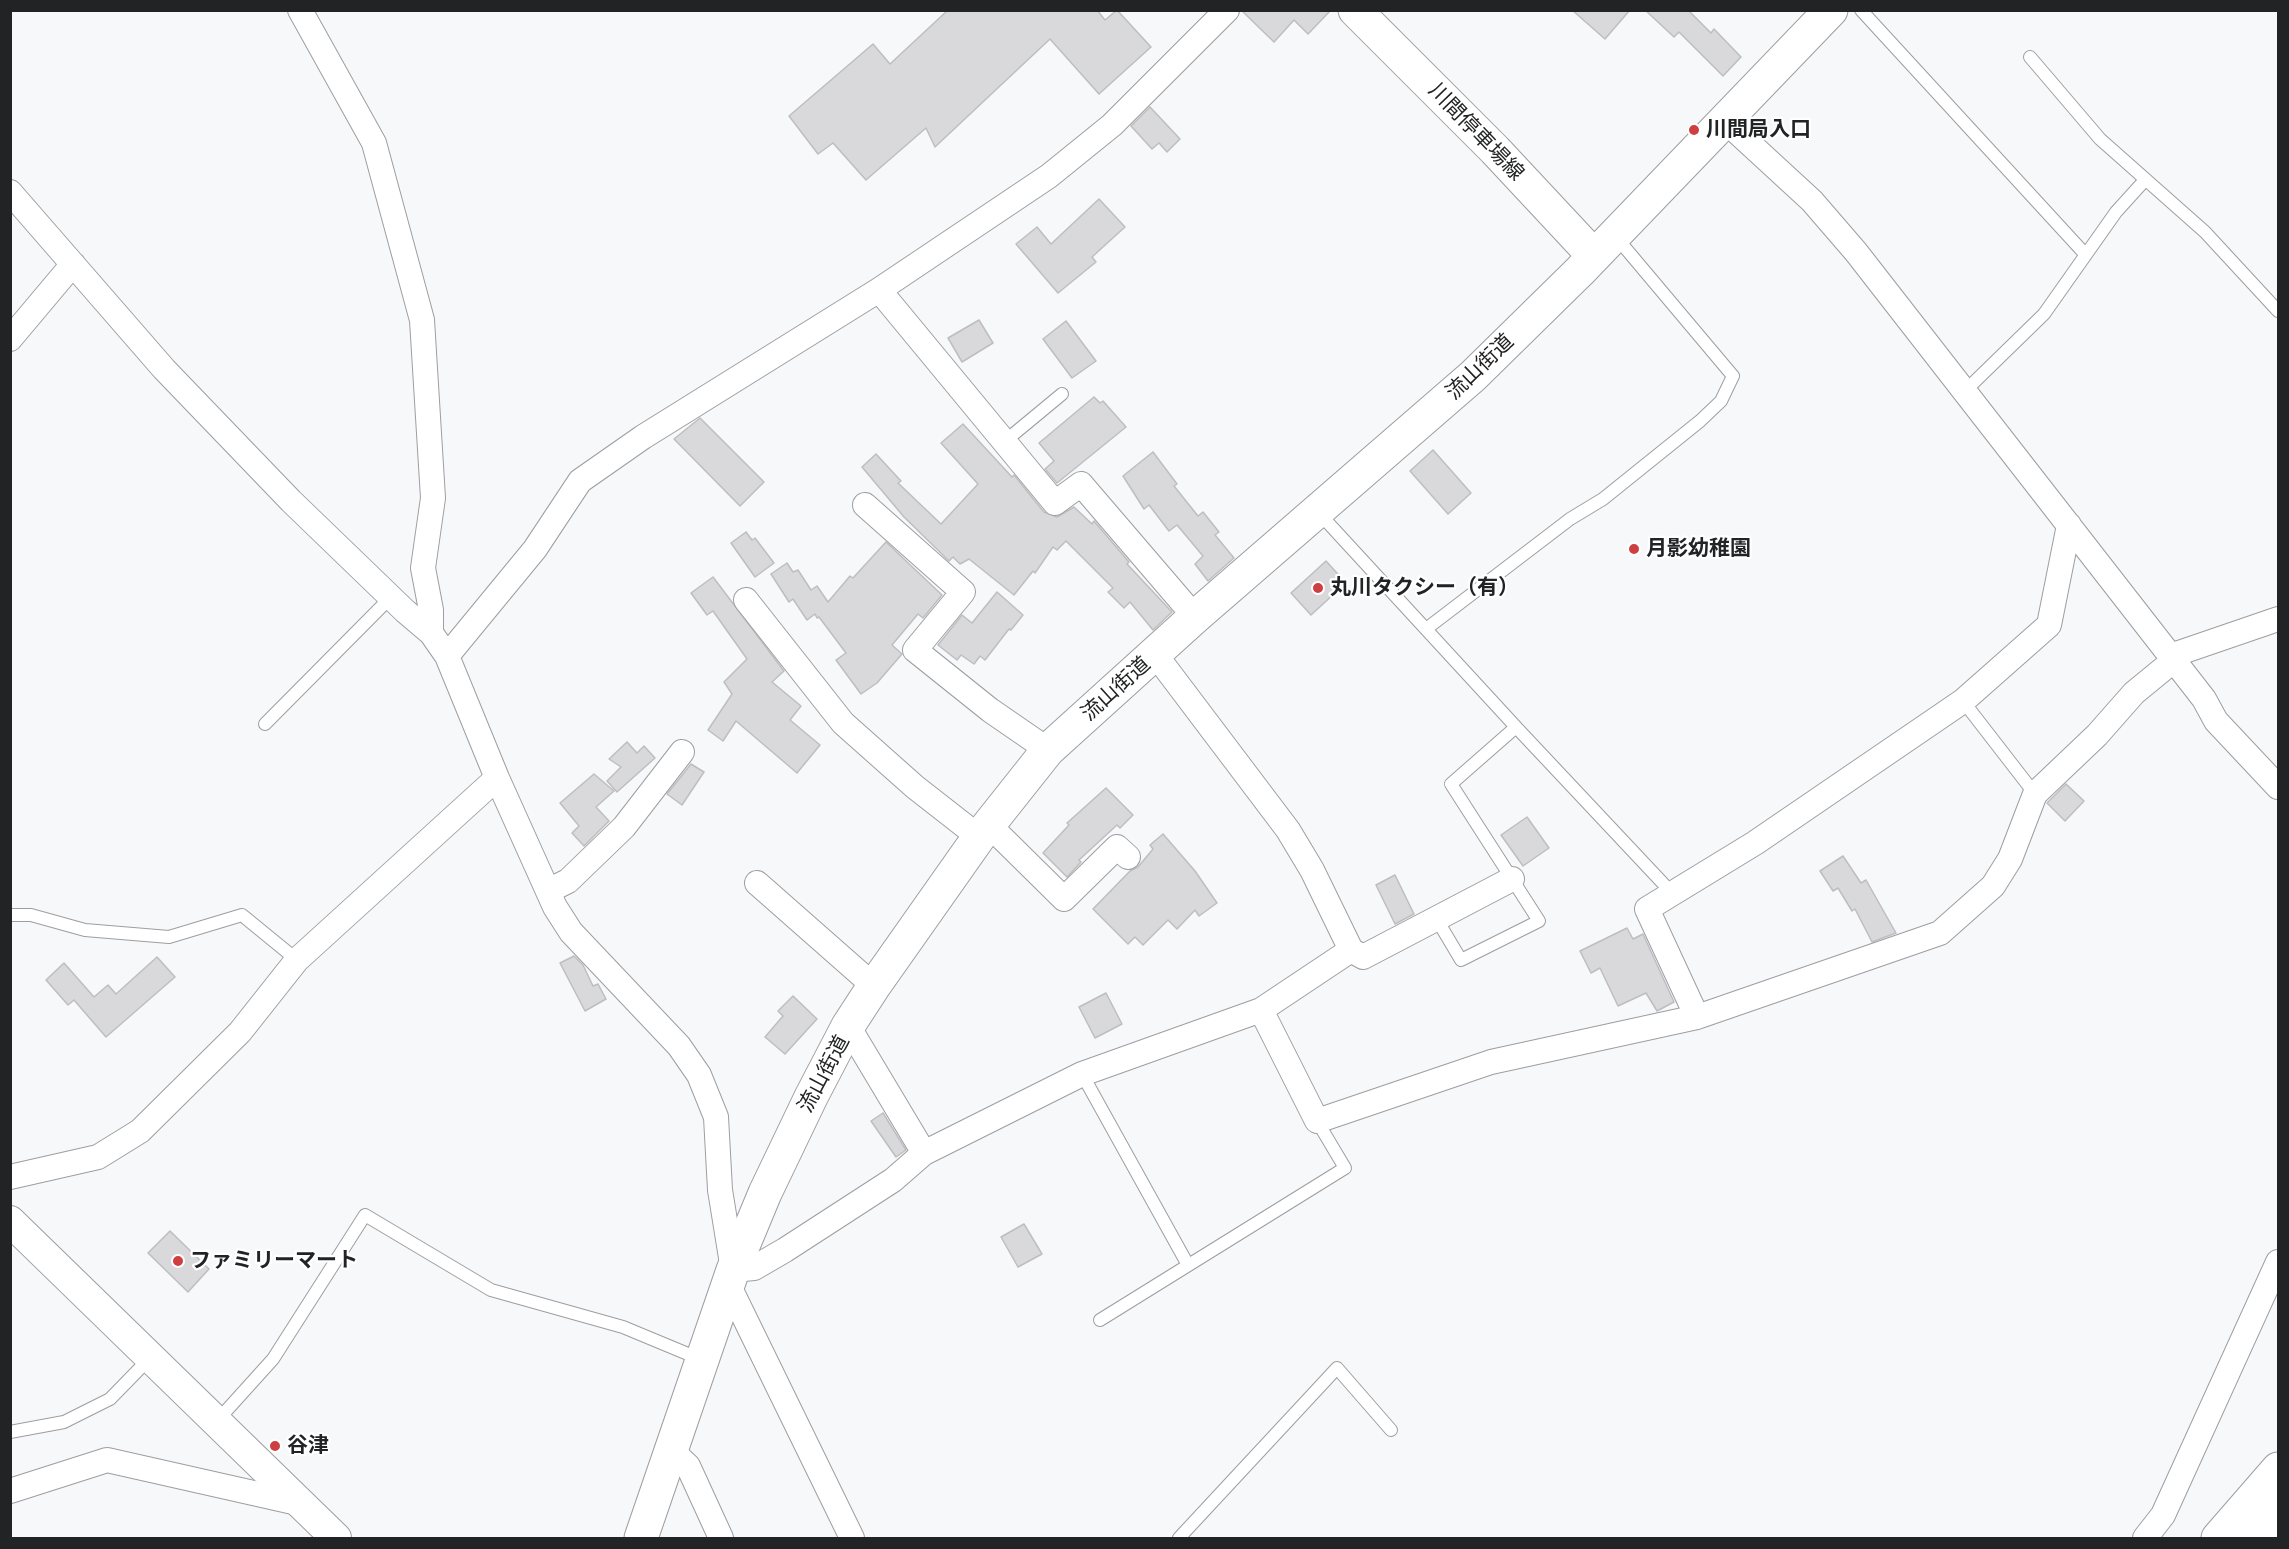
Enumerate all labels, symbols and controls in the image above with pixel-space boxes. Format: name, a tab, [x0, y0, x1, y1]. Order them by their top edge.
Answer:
street label: 川間停車場線	[1423, 78, 1529, 186]
place label: 川間局入口	[1706, 117, 1811, 143]
marker: 川間局入口	[1687, 123, 1701, 137]
street label: 流山街道	[1441, 329, 1519, 405]
place label: 月影幼稚園	[1646, 536, 1751, 562]
marker: 月影幼稚園	[1627, 542, 1641, 556]
place label: 丸川タクシー（有）	[1330, 575, 1519, 601]
marker: 丸川タクシー（有）	[1311, 581, 1325, 595]
street label: 流山街道	[1076, 652, 1156, 726]
street label: 流山街道	[793, 1031, 855, 1117]
place label: ファミリーマート	[190, 1248, 358, 1274]
marker: ファミリーマート	[171, 1254, 185, 1268]
place label: 谷津	[287, 1433, 329, 1459]
marker: 谷津	[268, 1439, 282, 1453]

